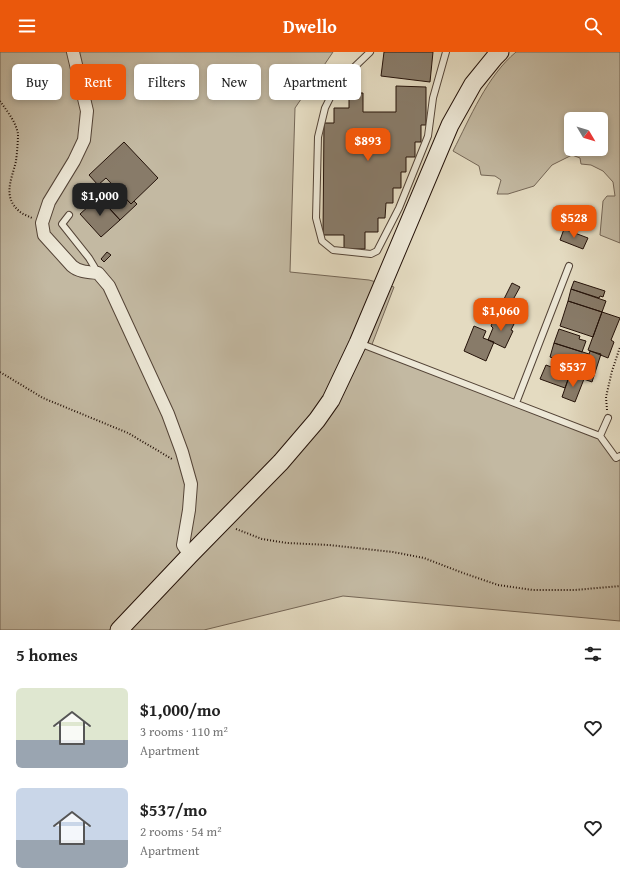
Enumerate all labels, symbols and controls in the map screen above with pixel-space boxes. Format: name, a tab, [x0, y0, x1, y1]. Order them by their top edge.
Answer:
text: Dwello	[283, 13, 337, 40]
icon: menu	[16, 15, 38, 37]
icon: search	[582, 15, 604, 37]
chip: Buy	[12, 64, 62, 100]
chip: Rent	[70, 64, 126, 100]
chip: Filters	[134, 64, 199, 100]
chip: New	[207, 64, 261, 100]
chip: Apartment	[269, 64, 361, 100]
north arrow	[564, 112, 608, 156]
map controls	[564, 112, 608, 156]
pin: $893	[344, 128, 392, 162]
text: $893	[355, 131, 381, 150]
pin: $1,000	[67, 183, 133, 217]
text: $1,000	[81, 186, 119, 205]
pin: $528	[550, 205, 598, 239]
text: $528	[561, 208, 587, 227]
pin: $1,060	[468, 298, 534, 332]
text: $1,060	[482, 301, 520, 320]
pin: $537	[549, 354, 597, 388]
text: $537	[560, 357, 586, 376]
text: 5 homes	[16, 642, 78, 667]
icon: filters	[582, 643, 604, 665]
text: $1,000/mo	[140, 697, 221, 722]
icon: home	[48, 704, 96, 752]
icon: heart	[582, 717, 604, 739]
text: 3 rooms · 110 m²	[140, 722, 228, 741]
text: Apartment	[140, 741, 200, 760]
text: $537/mo	[140, 797, 207, 822]
icon: home	[48, 804, 96, 852]
icon: heart	[582, 817, 604, 839]
text: 2 rooms · 54 m²	[140, 822, 222, 841]
text: Apartment	[140, 841, 200, 860]

